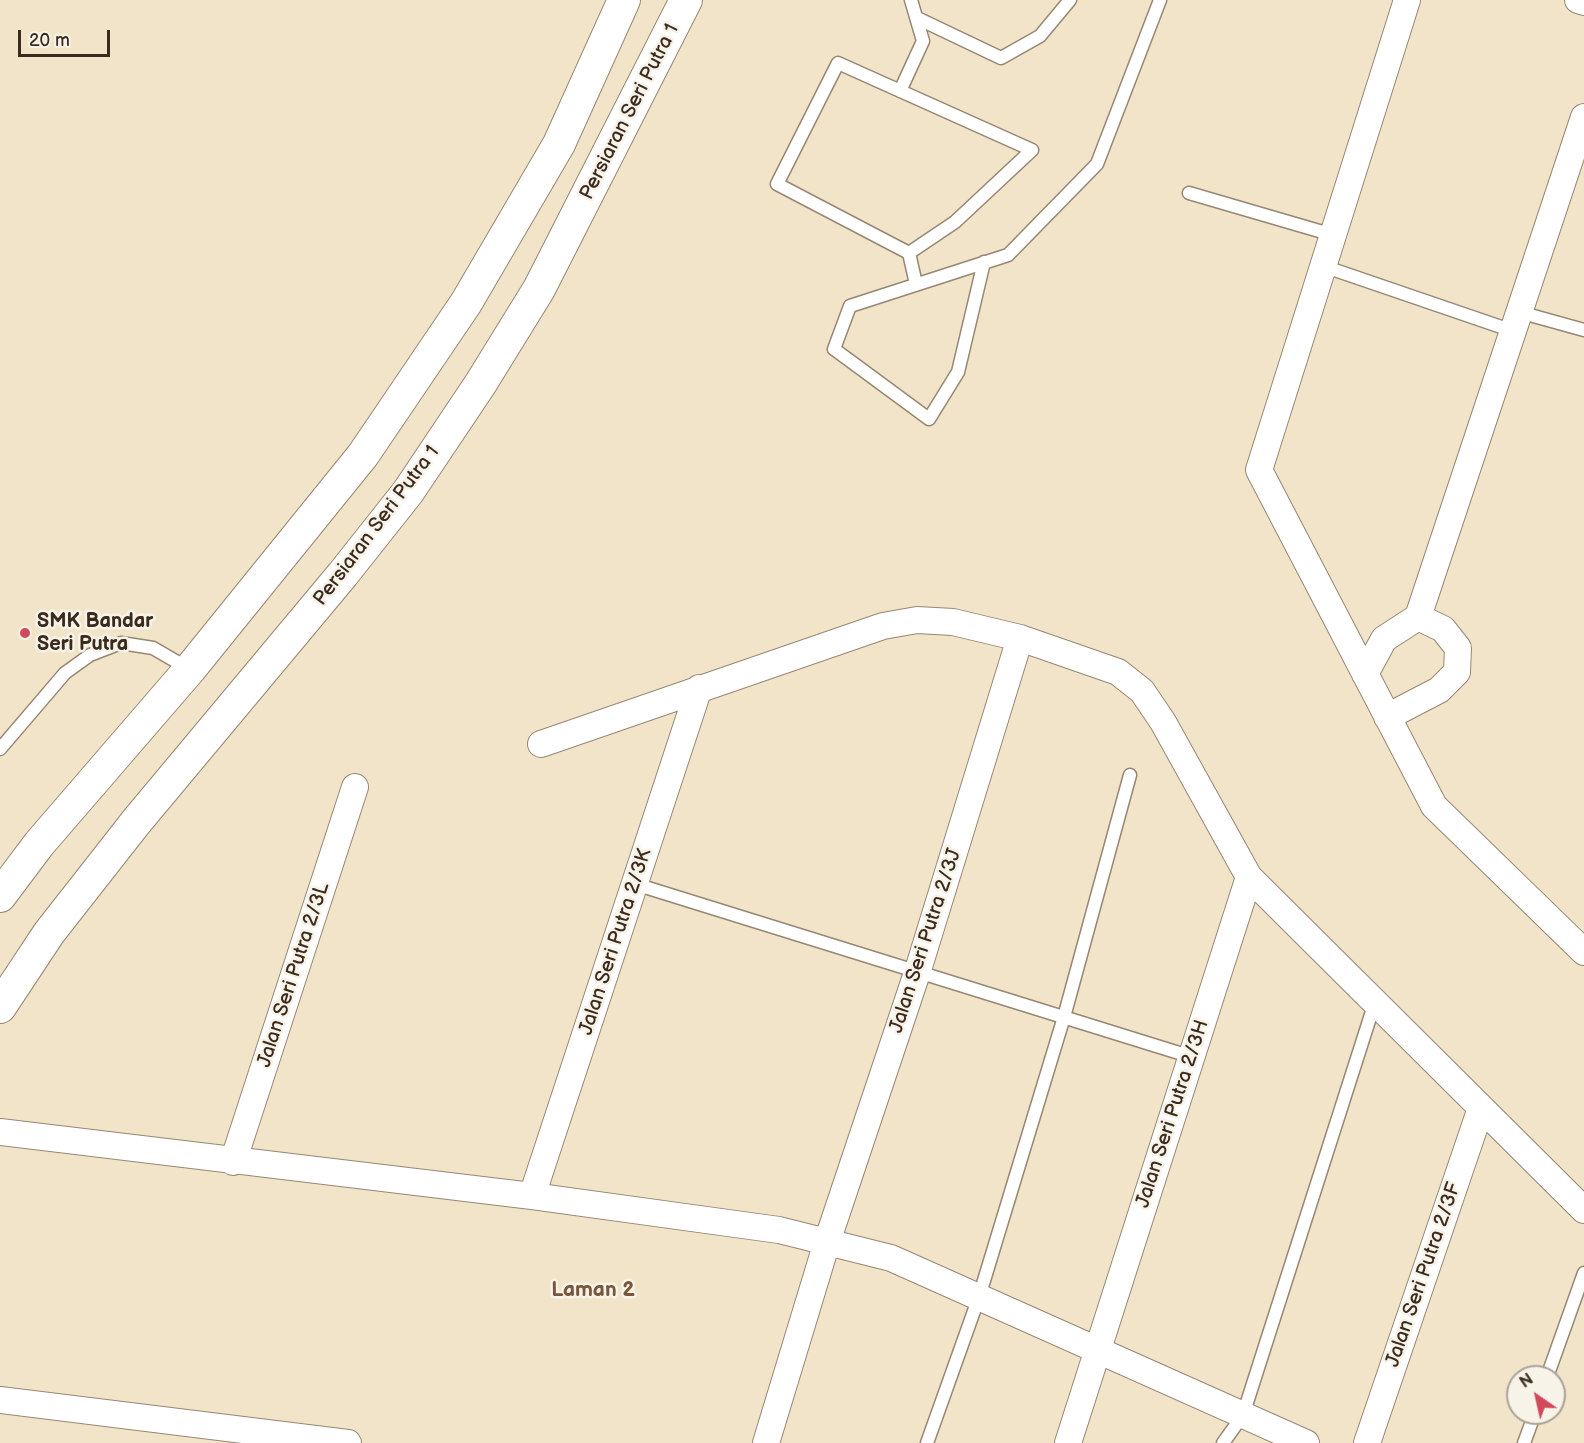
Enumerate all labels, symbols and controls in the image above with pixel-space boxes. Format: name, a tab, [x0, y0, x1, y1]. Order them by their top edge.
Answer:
scale bar	[21, 18, 112, 56]
street label: Persiaran Seri Putra 1	[575, 20, 685, 204]
text: 20 m	[29, 30, 70, 51]
street label: Persiaran Seri Putra 1	[309, 441, 445, 611]
place label: SMK Bandar Seri Putra	[37, 610, 153, 657]
marker: SMK Bandar Seri Putra	[18, 626, 32, 640]
street label: Jalan Seri Putra 2/3K	[575, 846, 657, 1038]
street label: Jalan Seri Putra 2/3J	[885, 846, 967, 1036]
street label: Jalan Seri Putra 2/3L	[253, 880, 335, 1070]
street label: Jalan Seri Putra 2/3H	[1131, 1017, 1215, 1211]
street label: Jalan Seri Putra 2/3F	[1381, 1180, 1467, 1370]
district label: Laman 2	[551, 1278, 635, 1304]
north arrow	[1506, 1365, 1566, 1425]
text: N	[1516, 1370, 1537, 1393]

